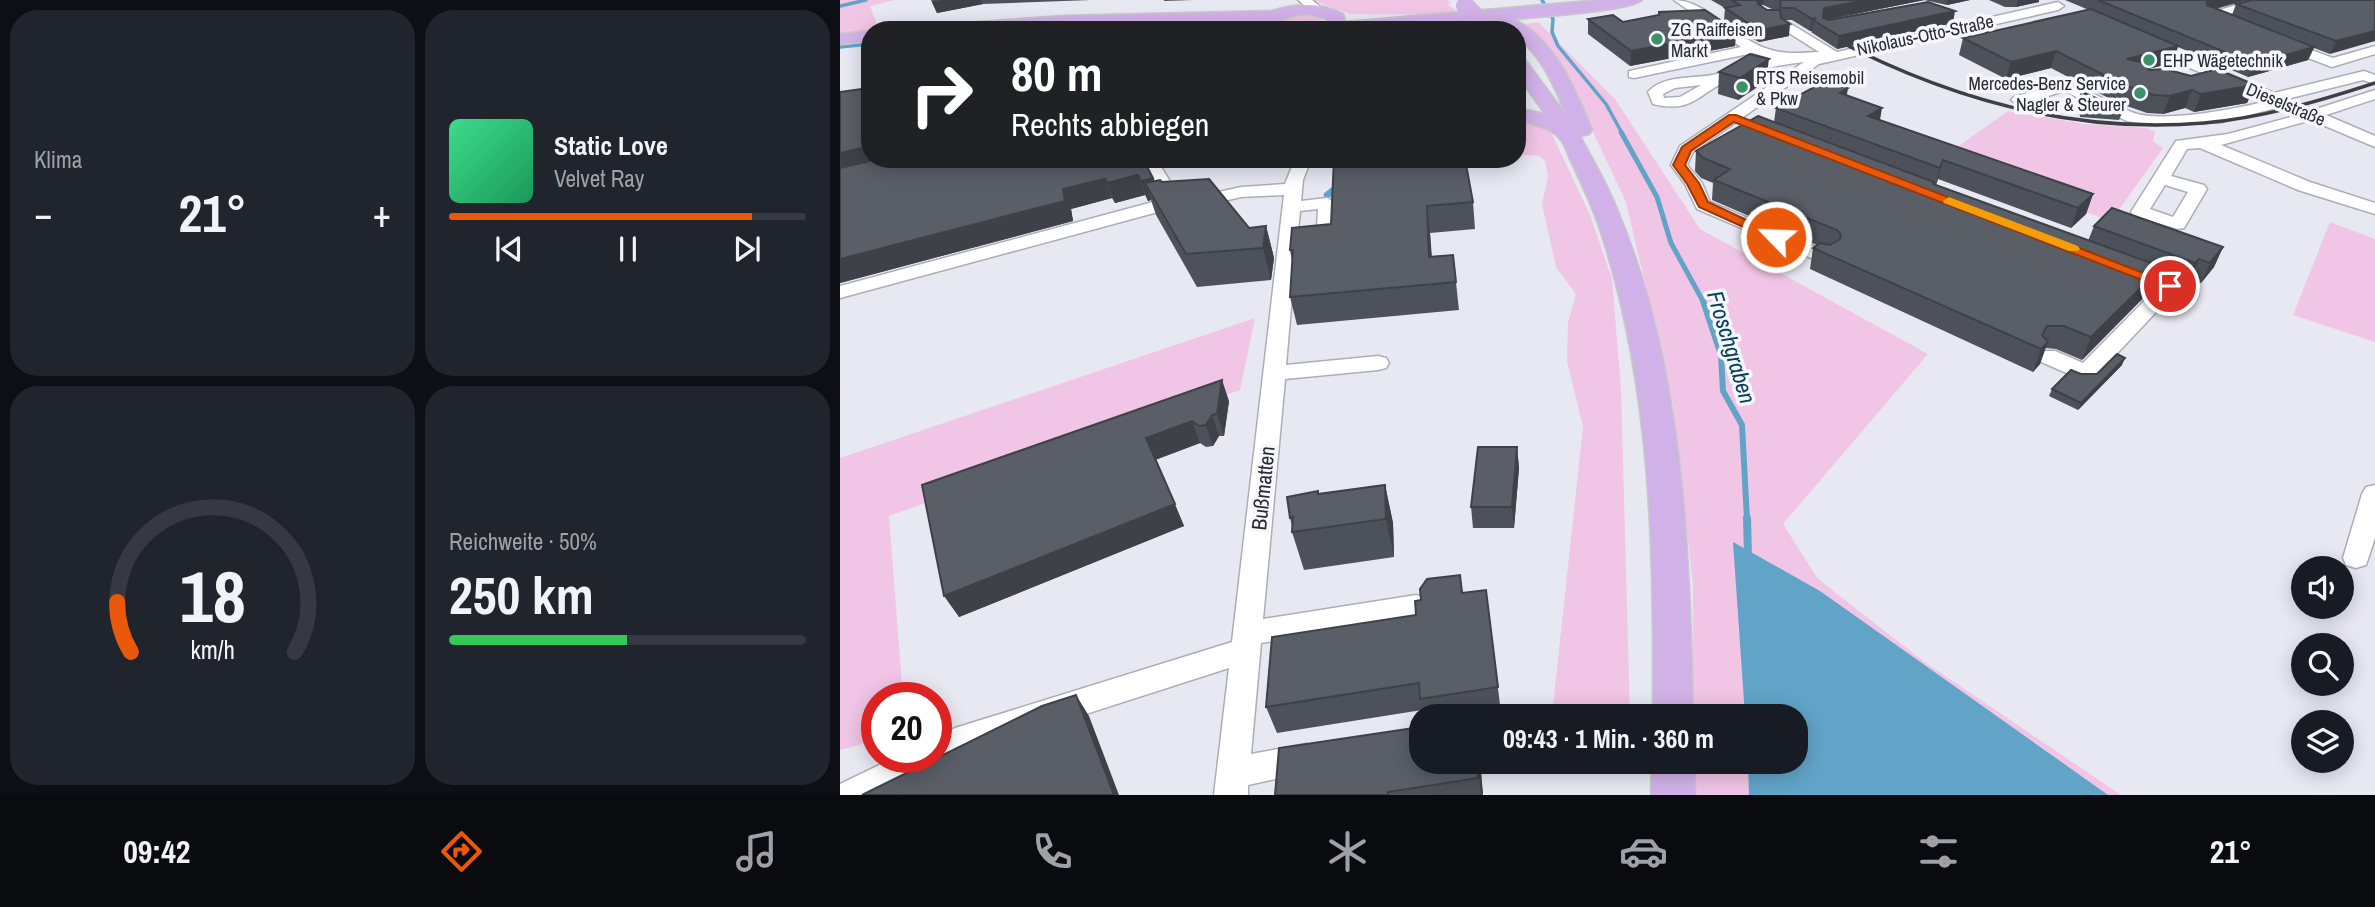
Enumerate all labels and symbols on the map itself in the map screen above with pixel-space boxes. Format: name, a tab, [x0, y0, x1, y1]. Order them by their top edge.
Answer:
street label: Nikolaus-Otto-Straße	[1854, 8, 1996, 62]
place label: ZG Raiffeisen Markt	[1671, 17, 1763, 63]
marker: ZG Raiffeisen Markt	[1649, 31, 1665, 47]
place label: EHP Wägetechnik	[2163, 48, 2283, 73]
marker: EHP Wägetechnik	[2141, 52, 2157, 68]
place label: RTS Reisemobil & Pkw	[1756, 65, 1864, 111]
place label: Mercedes-Benz Service Nagler & Steurer	[1969, 71, 2126, 117]
street label: Dieselstraße	[2243, 76, 2329, 132]
marker: RTS Reisemobil & Pkw	[1734, 79, 1750, 95]
marker: Mercedes-Benz Service Nagler & Steurer	[2132, 85, 2148, 101]
position arrow	[1739, 200, 1813, 274]
pin	[2140, 256, 2200, 316]
water label: Froschgraben	[1700, 287, 1764, 407]
street label: Bußmatten	[1244, 445, 1282, 531]
speed limit sign: 20	[861, 682, 952, 773]

